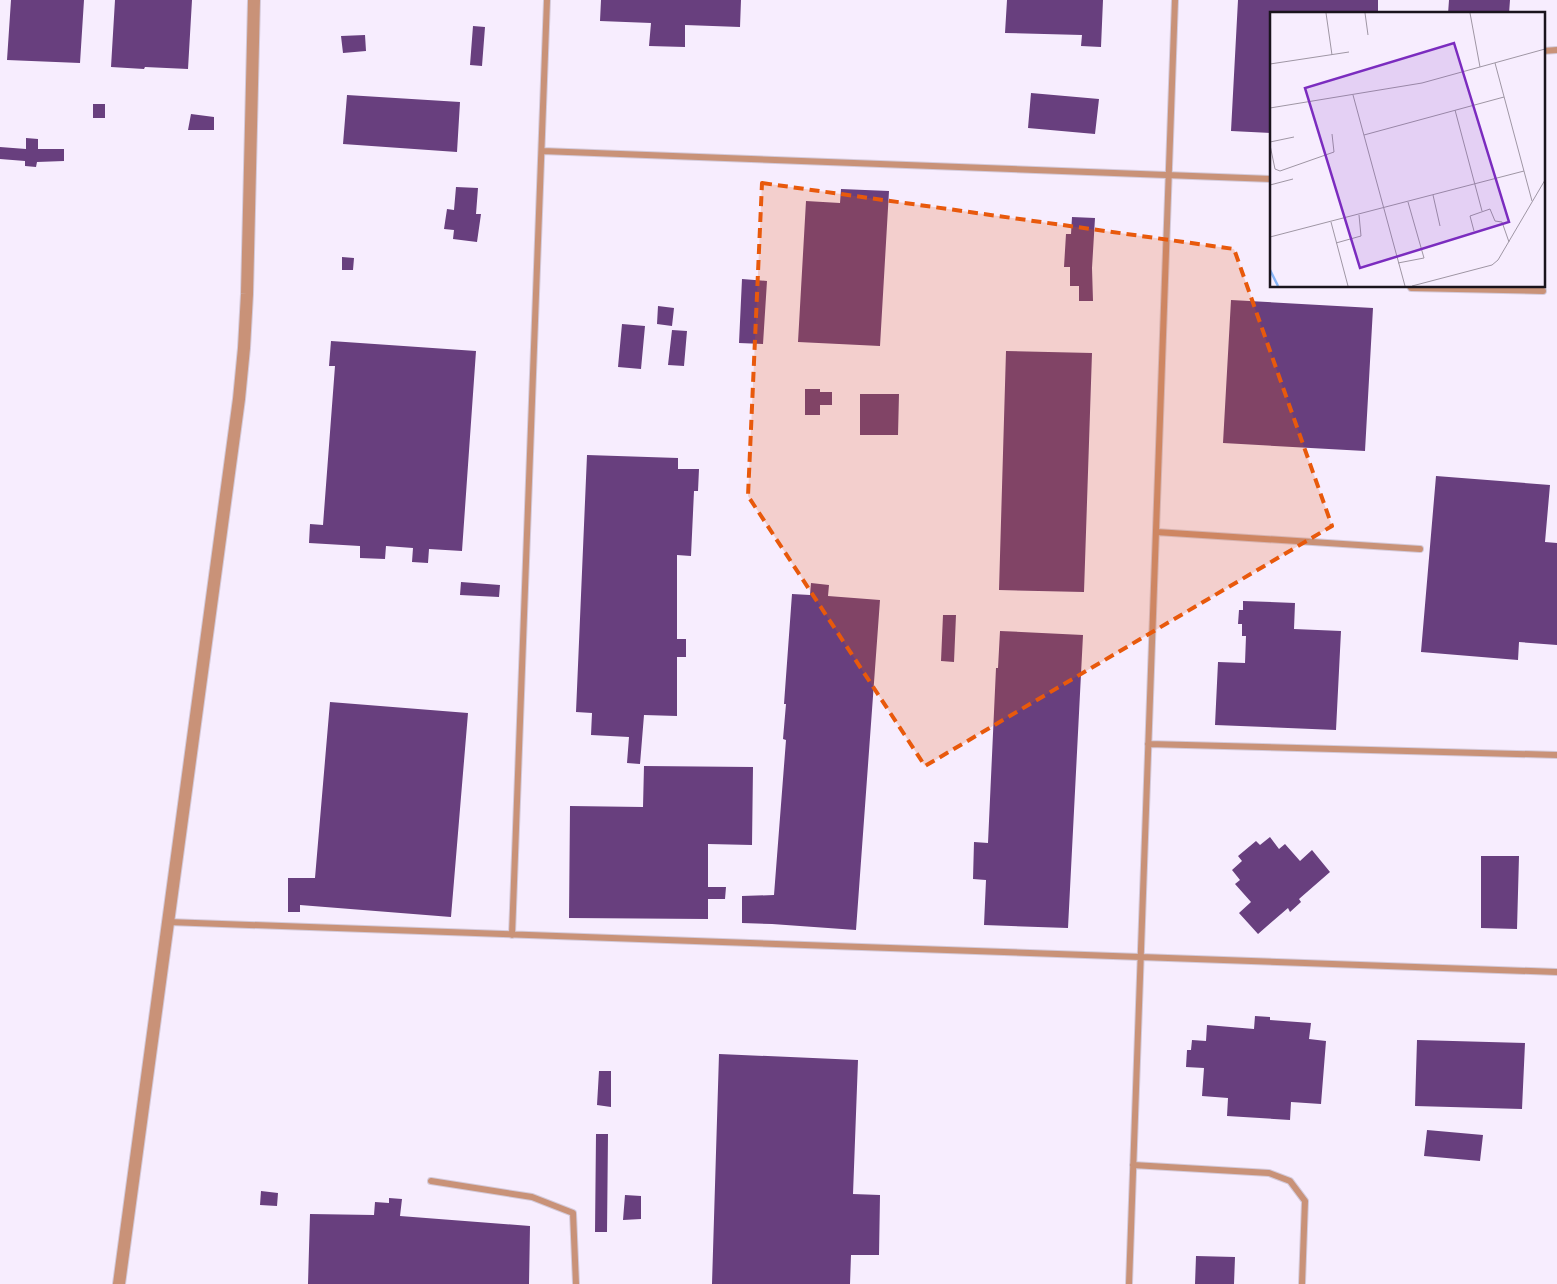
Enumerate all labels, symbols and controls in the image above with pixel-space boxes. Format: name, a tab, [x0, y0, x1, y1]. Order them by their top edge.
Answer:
inset map	[1270, 12, 1544, 288]

